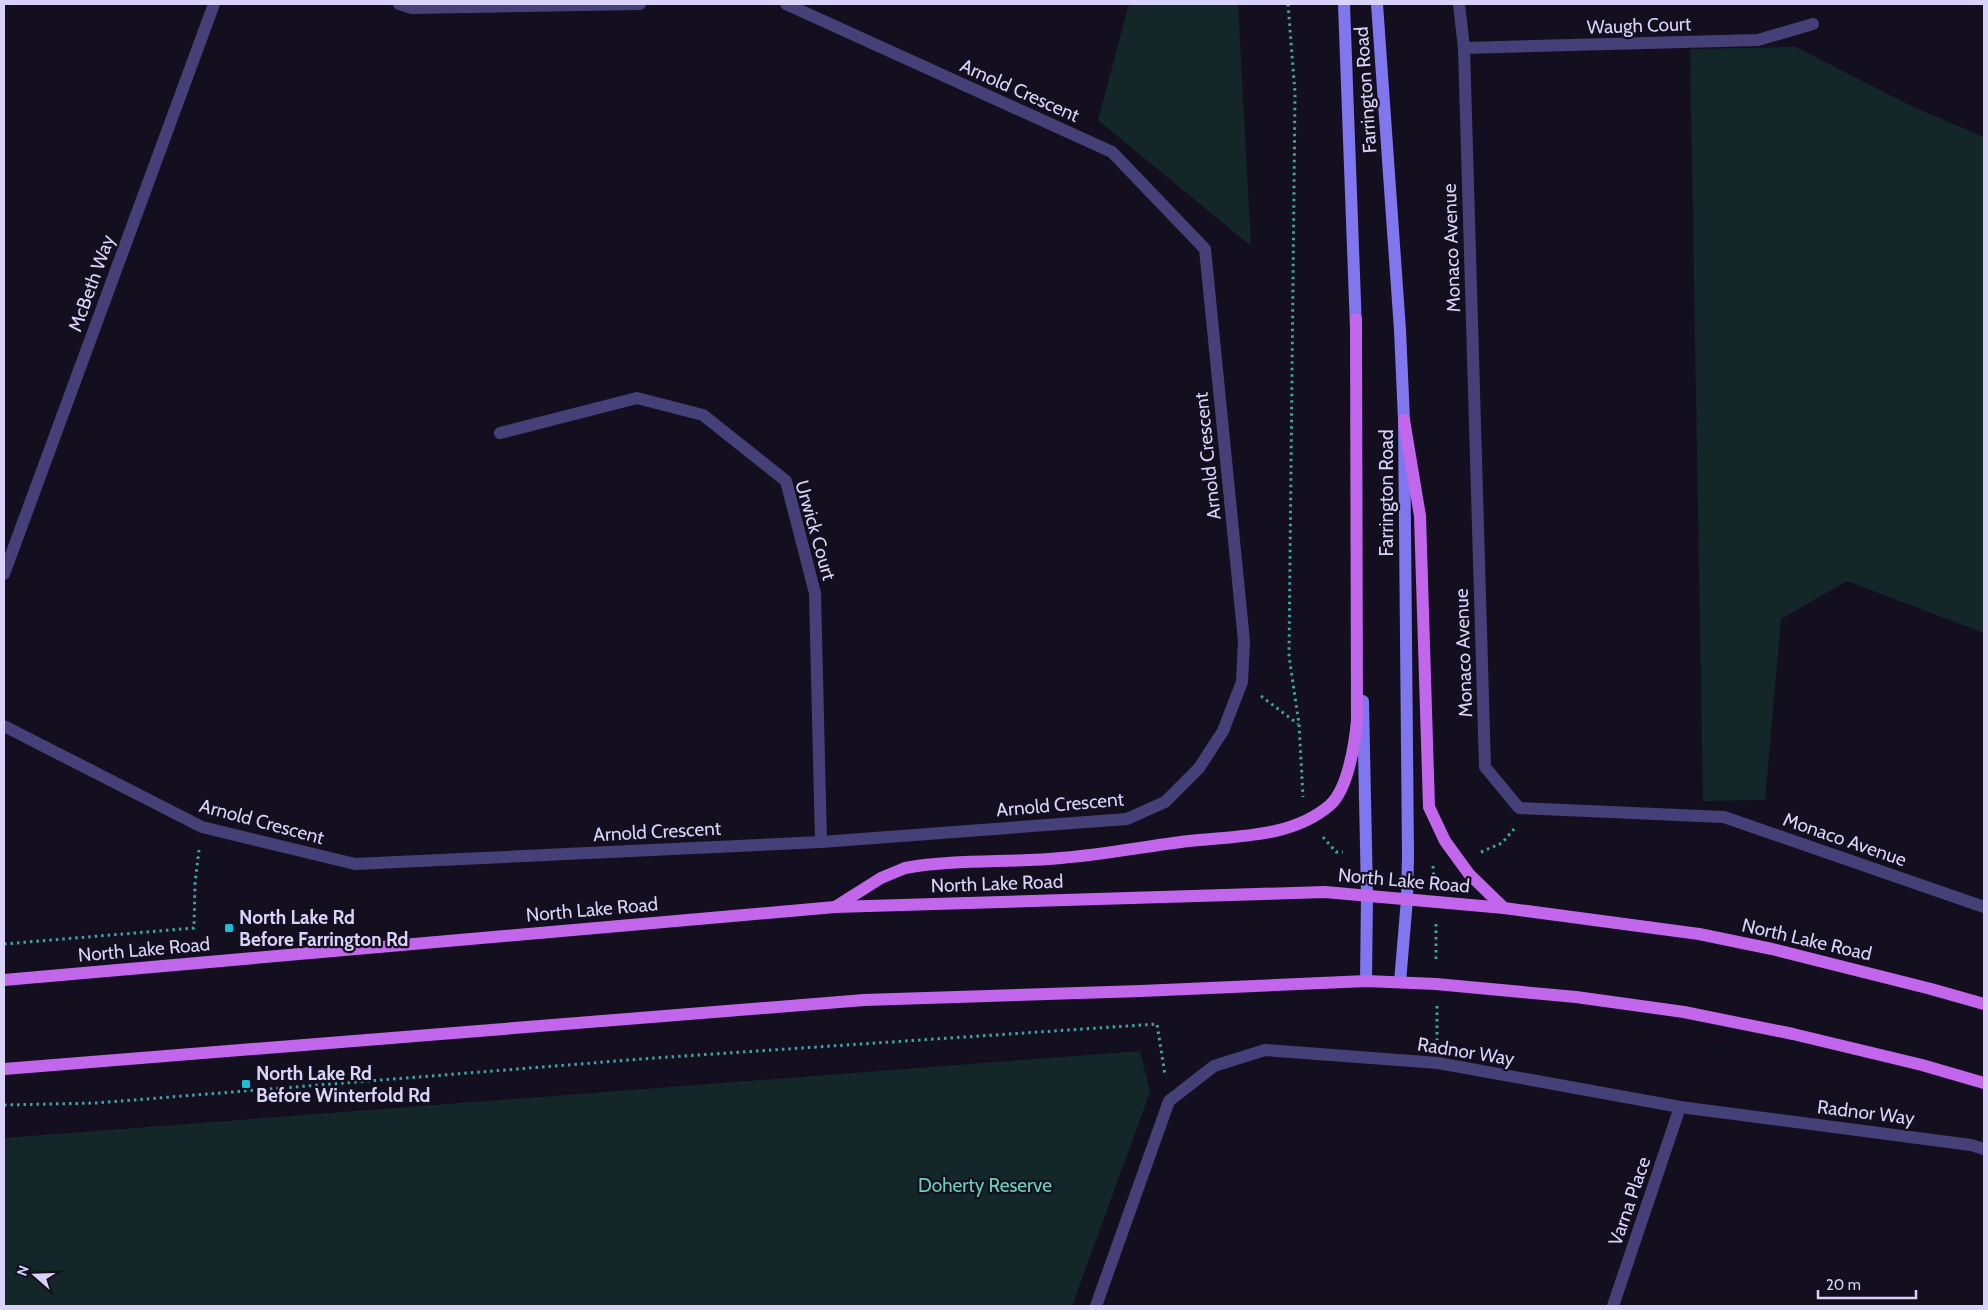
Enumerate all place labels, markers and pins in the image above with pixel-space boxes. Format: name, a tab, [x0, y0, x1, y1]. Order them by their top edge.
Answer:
place label: North Lake Rd Before Farrington Rd	[239, 906, 408, 951]
marker: North Lake Rd Before Farrington Rd	[223, 922, 235, 934]
place label: North Lake Rd Before Winterfold Rd	[256, 1062, 430, 1107]
marker: North Lake Rd Before Winterfold Rd	[240, 1078, 252, 1090]

